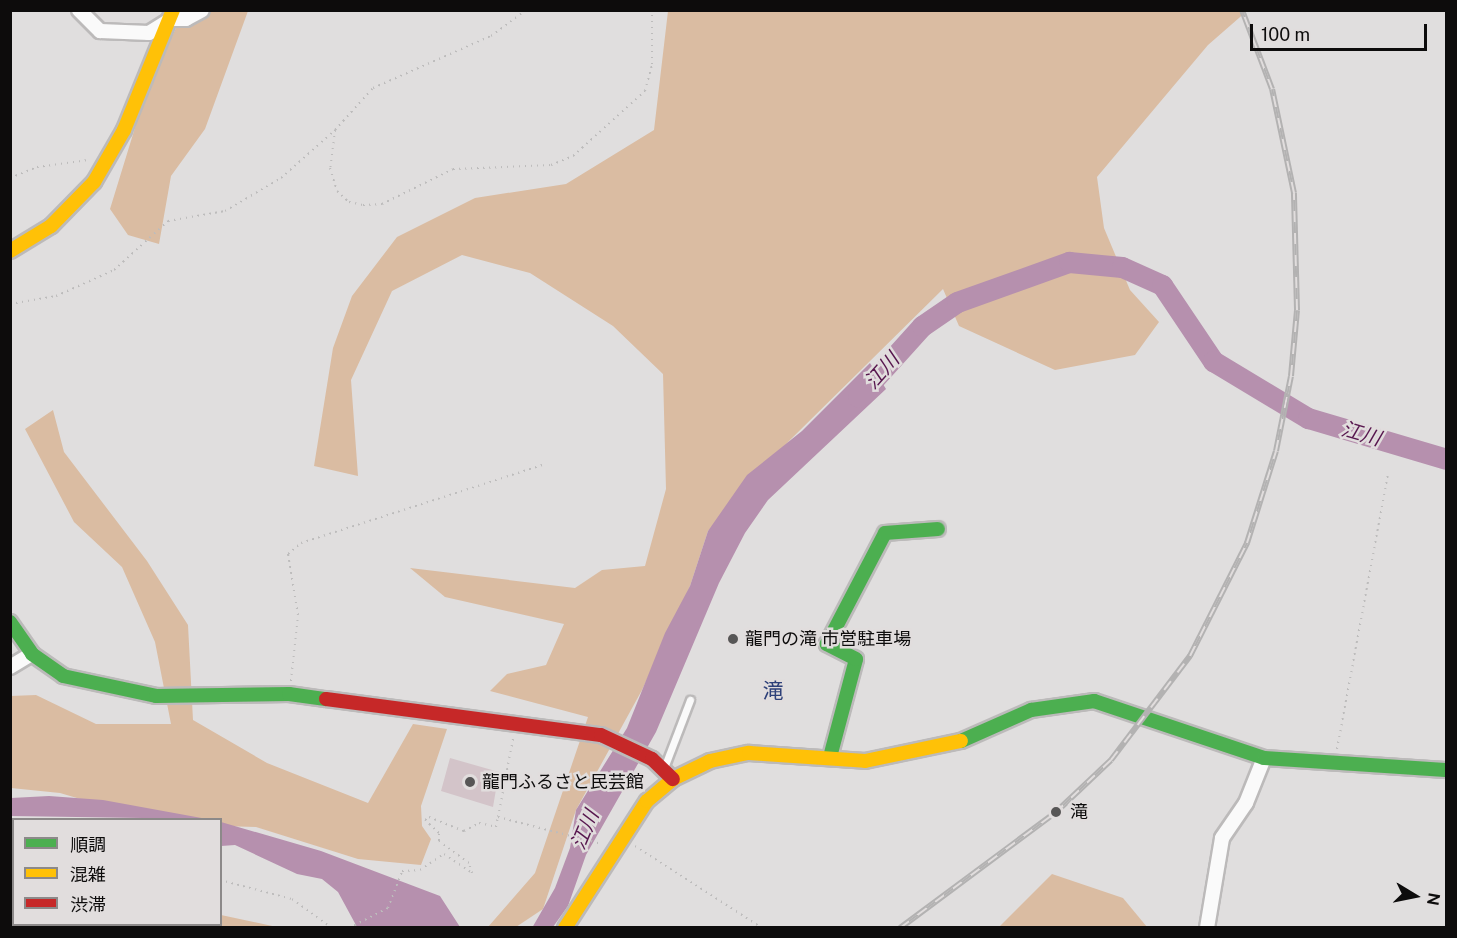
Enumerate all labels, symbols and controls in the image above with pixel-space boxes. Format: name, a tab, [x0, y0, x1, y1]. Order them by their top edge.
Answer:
scale bar	[1253, 12, 1430, 50]
text: 100 m	[1261, 24, 1310, 45]
water label: 江川	[860, 348, 904, 394]
water label: 江川	[1338, 417, 1384, 451]
place label: 龍門の滝 市営駐車場	[745, 628, 911, 650]
marker: 龍門の滝 市営駐車場	[726, 632, 740, 646]
district label: 滝	[763, 678, 783, 704]
place label: 龍門ふるさと民芸館	[482, 771, 644, 793]
marker: 龍門ふるさと民芸館	[463, 775, 477, 789]
place label: 滝	[1070, 801, 1088, 823]
marker: 滝	[1047, 803, 1065, 821]
water label: 江川	[566, 807, 604, 853]
legend	[12, 818, 222, 926]
text: 順調	[70, 834, 106, 855]
text: 混雑	[70, 864, 106, 885]
north arrow	[1385, 866, 1445, 926]
text: N	[1423, 891, 1444, 907]
text: 渋滞	[70, 894, 106, 915]

